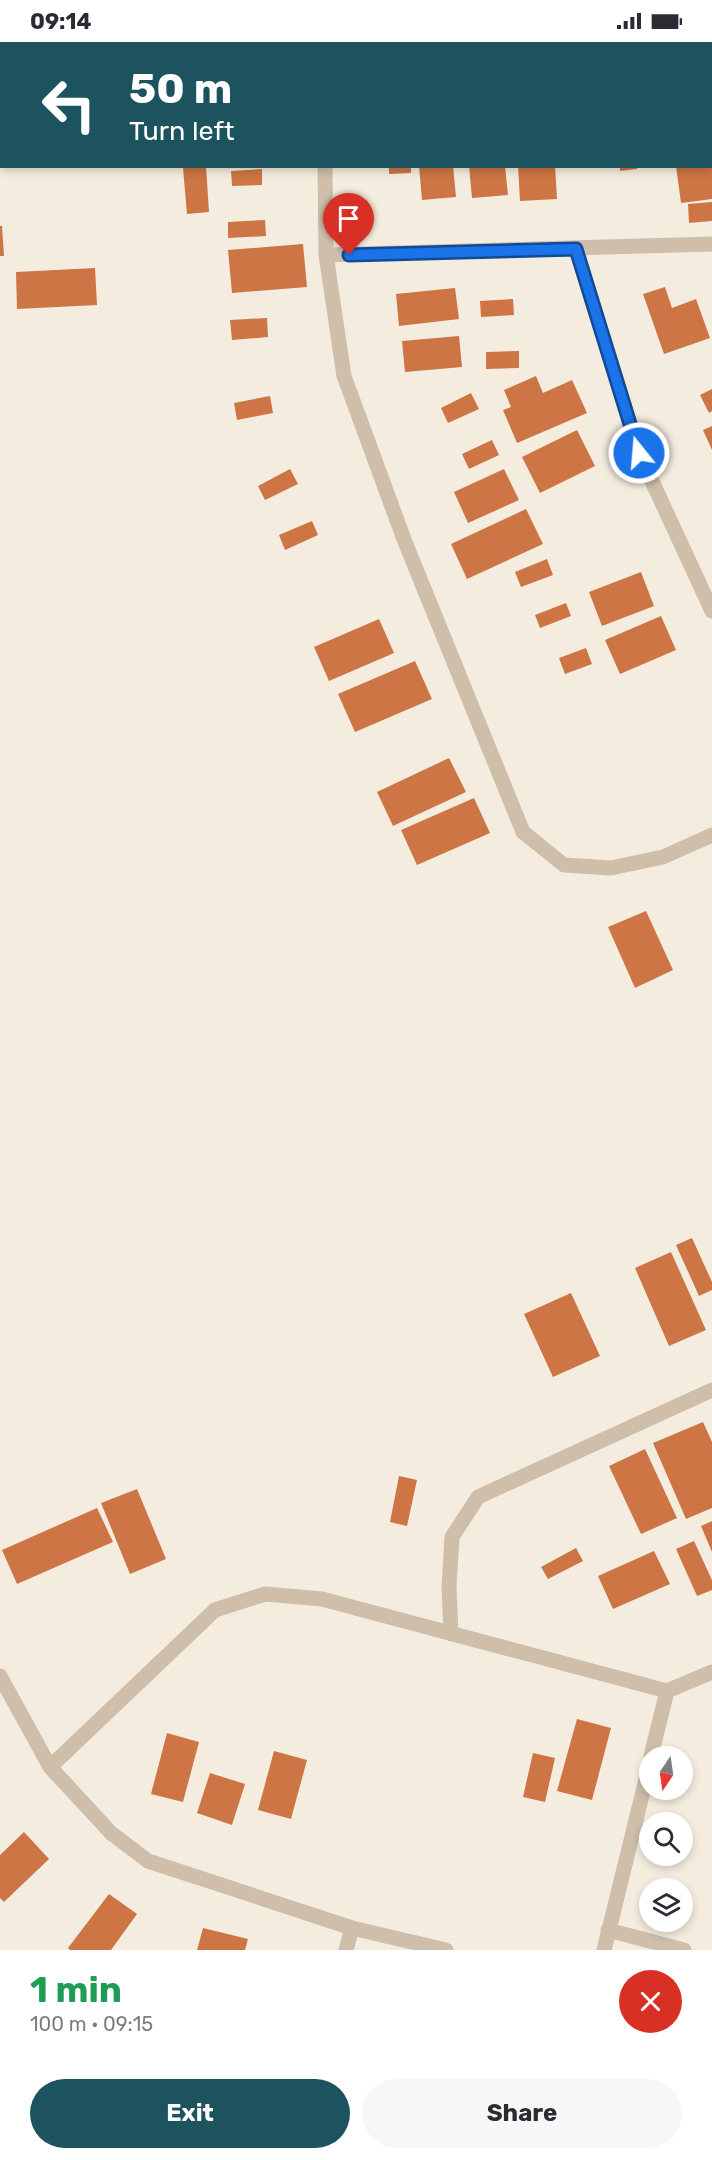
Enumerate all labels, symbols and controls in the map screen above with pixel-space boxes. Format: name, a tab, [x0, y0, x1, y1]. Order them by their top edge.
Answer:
text: 09:14	[30, 8, 91, 35]
text: 50 m	[129, 64, 232, 114]
icon: left	[30, 66, 108, 144]
text: Turn left	[129, 115, 234, 147]
pin	[323, 193, 374, 255]
icon: arrive	[332, 202, 365, 235]
position arrow	[607, 421, 671, 485]
north arrow	[639, 1746, 693, 1800]
map controls	[639, 1746, 693, 1932]
button: search	[639, 1812, 693, 1866]
button: layers	[639, 1878, 693, 1932]
text: 1 min	[30, 1968, 122, 2011]
button: close	[619, 1970, 682, 2033]
text: 100 m · 09:15	[30, 2012, 153, 2036]
button: Exit	[30, 2079, 350, 2148]
button: Share	[362, 2079, 682, 2148]

